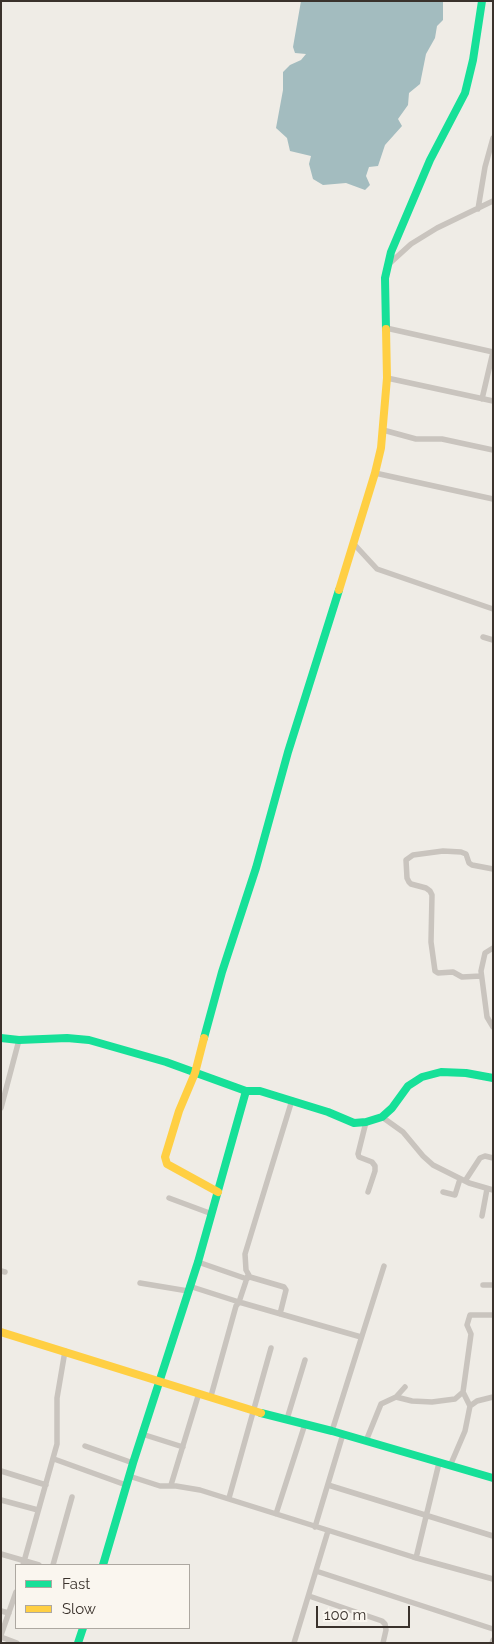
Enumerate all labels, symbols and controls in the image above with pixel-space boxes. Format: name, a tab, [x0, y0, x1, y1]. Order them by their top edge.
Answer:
legend	[15, 1564, 190, 1629]
text: Fast	[62, 1575, 90, 1593]
scale bar	[319, 1596, 413, 1628]
text: Slow	[62, 1600, 96, 1618]
text: 100 m	[324, 1606, 366, 1624]

